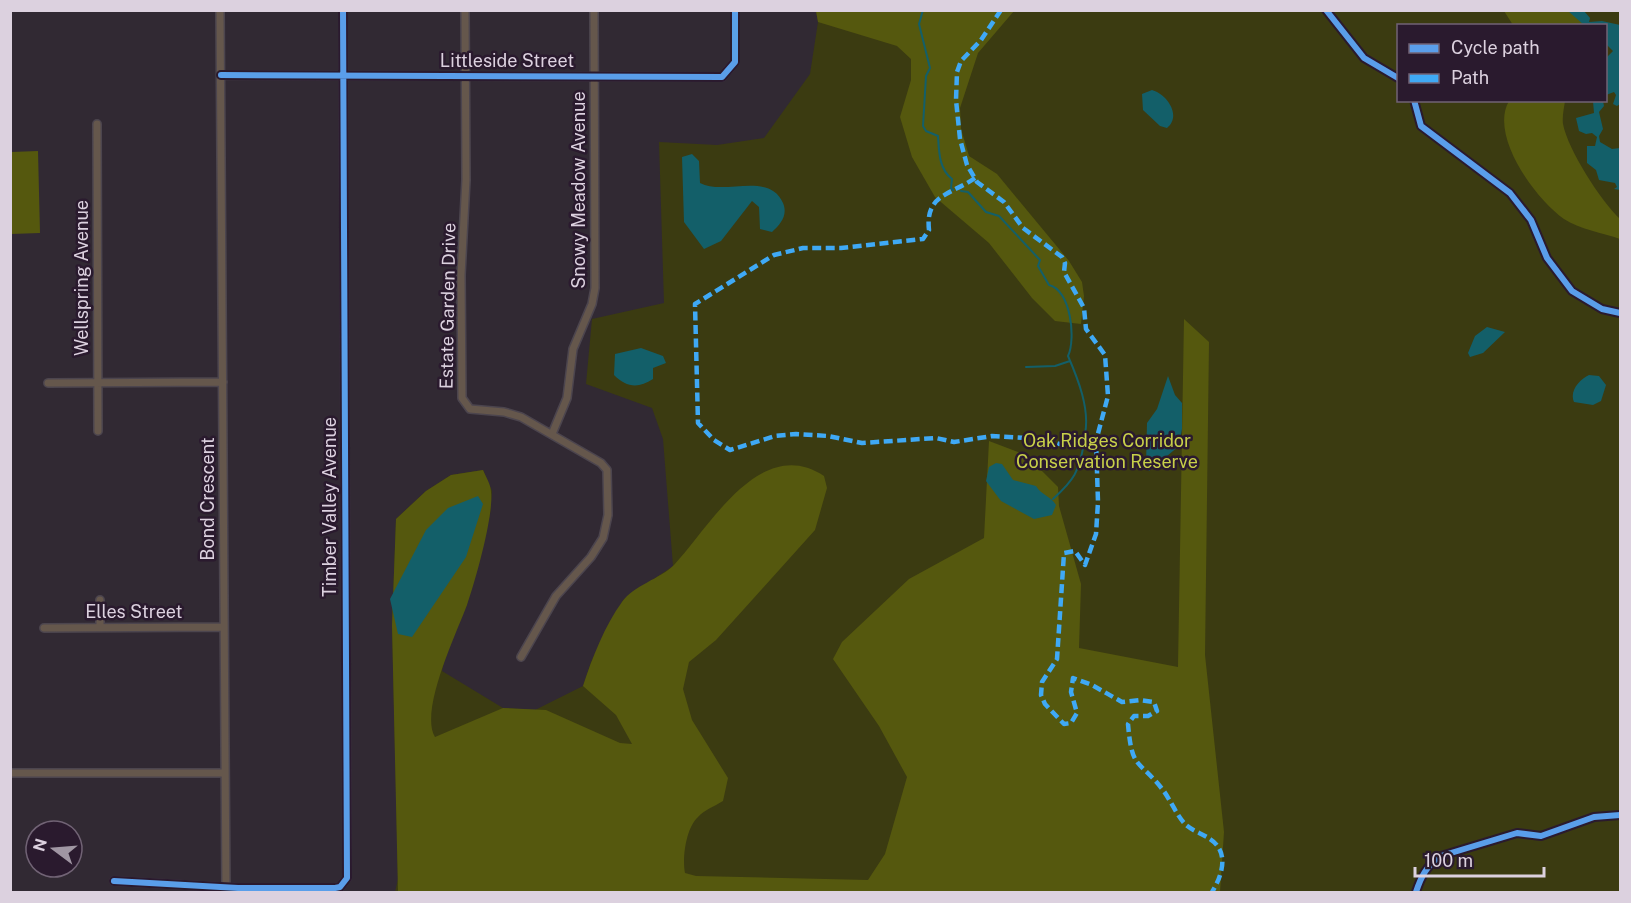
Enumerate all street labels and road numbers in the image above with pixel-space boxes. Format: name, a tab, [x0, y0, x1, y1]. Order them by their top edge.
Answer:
street label: Littleside Street	[440, 50, 574, 71]
street label: Snowy Meadow Avenue	[568, 91, 589, 289]
street label: Wellspring Avenue	[71, 200, 92, 356]
street label: Estate Garden Drive	[436, 223, 459, 389]
street label: Timber Valley Avenue	[319, 417, 340, 597]
street label: Bond Crescent	[197, 437, 218, 561]
street label: Elles Street	[85, 601, 183, 622]

